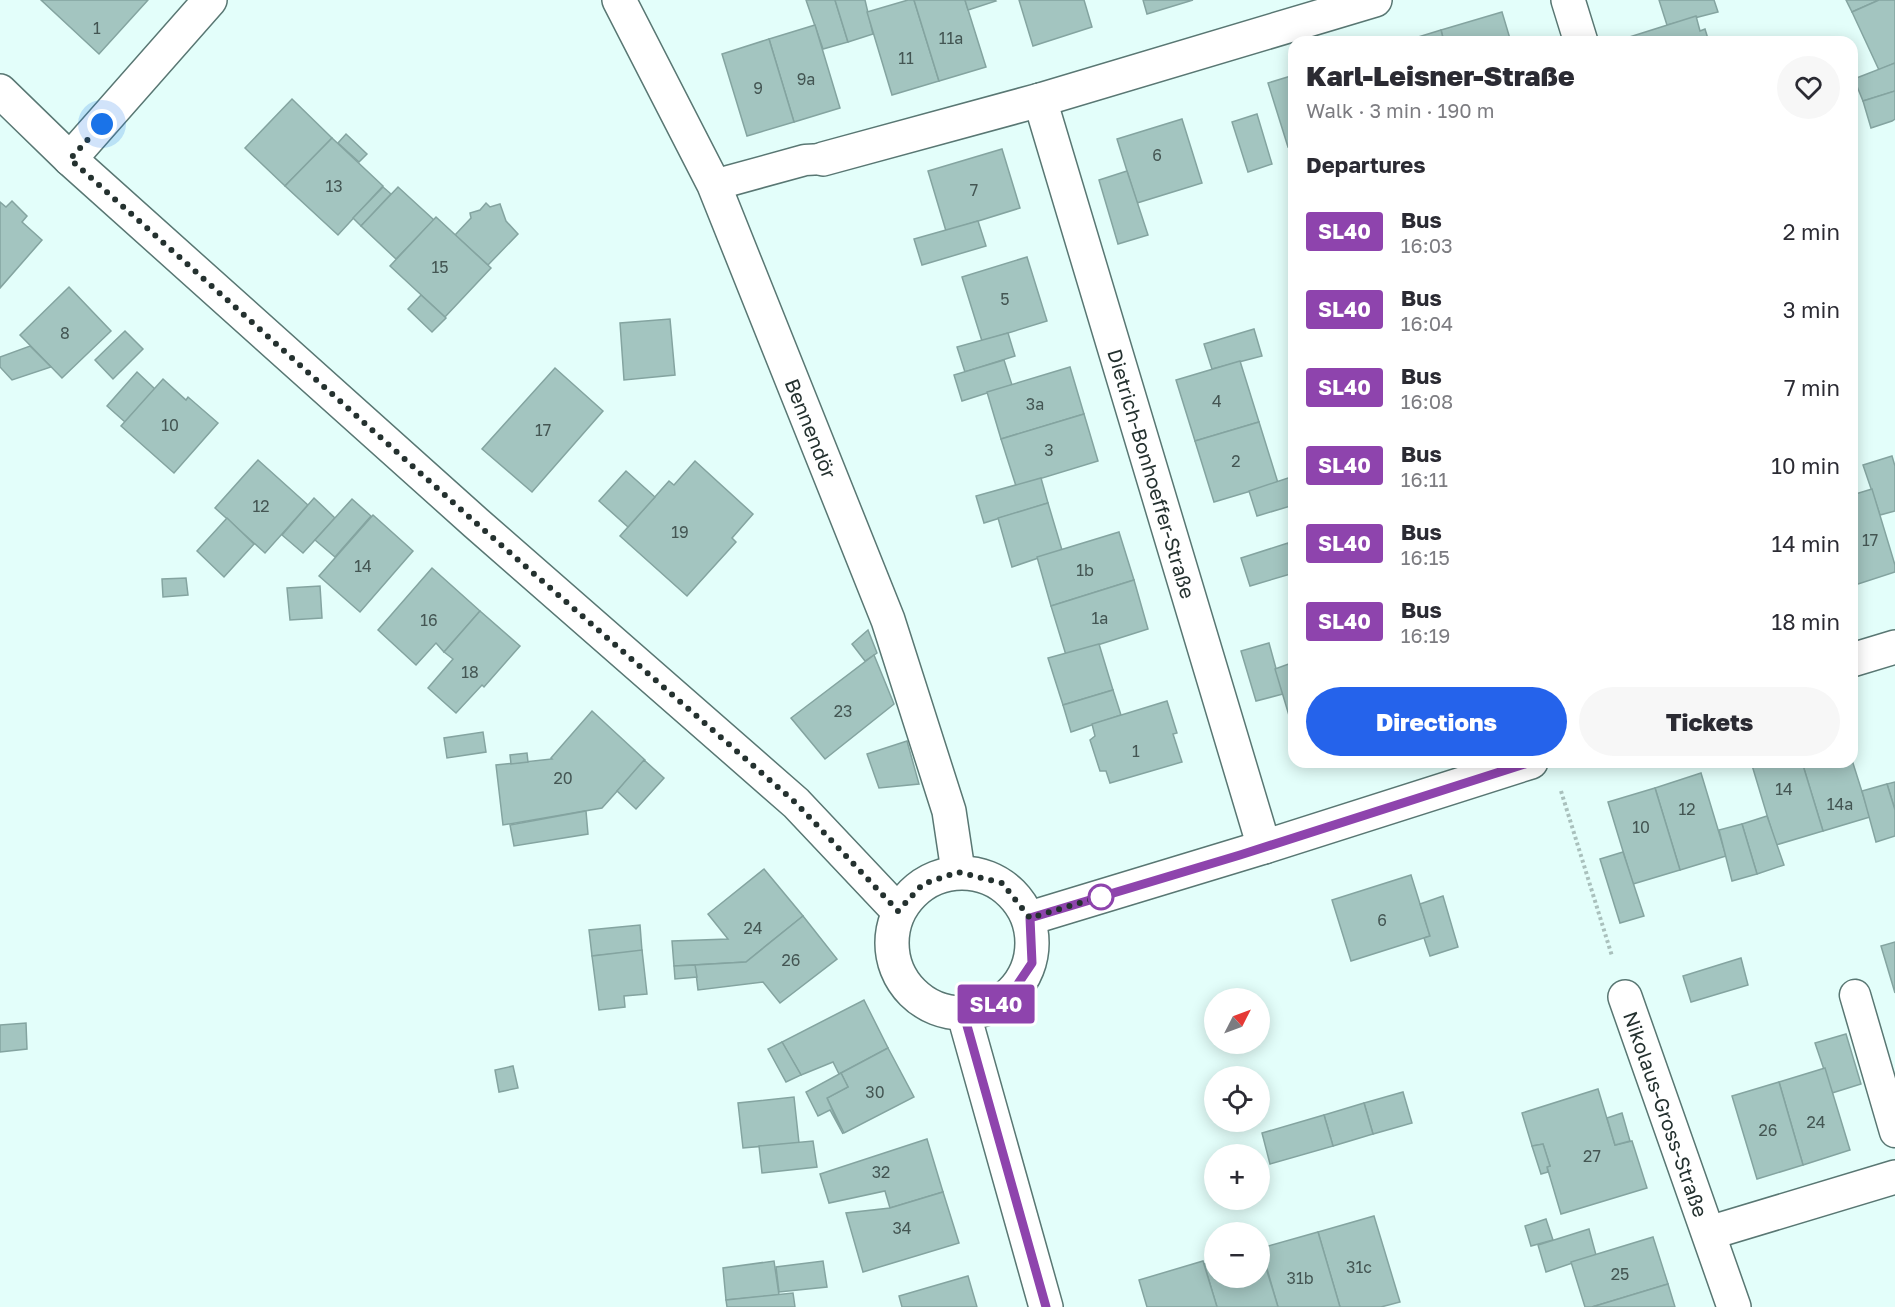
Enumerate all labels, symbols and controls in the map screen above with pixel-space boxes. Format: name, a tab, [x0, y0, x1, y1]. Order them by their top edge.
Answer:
house number: 1	[93, 18, 101, 38]
house number: 11a	[939, 28, 963, 48]
house number: 11	[898, 48, 914, 68]
button: heart	[1777, 56, 1840, 119]
text: Karl-Leisner-Straße	[1306, 59, 1575, 92]
house number: 9a	[797, 69, 815, 89]
house number: 9	[753, 78, 763, 98]
text: Walk · 3 min · 190 m	[1306, 98, 1494, 122]
your location	[87, 109, 117, 139]
house number: 6	[1152, 145, 1162, 165]
text: Departures	[1306, 151, 1425, 178]
house number: 13	[325, 176, 343, 196]
house number: 7	[970, 180, 978, 200]
text: Bus	[1401, 206, 1442, 233]
text: SL40	[1318, 218, 1371, 244]
text: 2 min	[1783, 218, 1840, 245]
text: 16:03	[1401, 233, 1453, 257]
house number: 15	[431, 257, 449, 277]
text: Bus	[1401, 284, 1442, 311]
house number: 5	[1000, 289, 1010, 309]
text: SL40	[1318, 296, 1371, 322]
text: 3 min	[1783, 296, 1840, 323]
text: 16:04	[1401, 311, 1453, 335]
house number: 8	[60, 323, 70, 343]
street label: Dietrich-Bonhoeffer-Straße	[1103, 346, 1201, 601]
text: Bus	[1401, 362, 1442, 389]
text: SL40	[1318, 374, 1371, 400]
text: 7 min	[1784, 374, 1840, 401]
street label: Bennendör	[781, 375, 842, 482]
text: 16:08	[1401, 389, 1453, 413]
house number: 4	[1212, 391, 1222, 411]
house number: 3a	[1026, 394, 1044, 414]
house number: 10	[161, 415, 179, 435]
house number: 17	[535, 420, 551, 440]
house number: 3	[1044, 440, 1054, 460]
text: Bus	[1401, 440, 1442, 467]
house number: 2	[1231, 451, 1241, 471]
text: SL40	[1318, 452, 1371, 478]
text: 10 min	[1771, 452, 1840, 479]
text: 16:11	[1401, 467, 1448, 491]
house number: 12	[252, 496, 270, 516]
text: Bus	[1401, 518, 1442, 545]
house number: 19	[671, 522, 689, 542]
text: SL40	[1318, 530, 1371, 556]
text: 14 min	[1772, 530, 1840, 557]
house number: 17	[1862, 530, 1878, 550]
text: 16:15	[1401, 545, 1450, 569]
house number: 14	[354, 556, 372, 576]
house number: 1b	[1076, 560, 1094, 580]
text: Bus	[1401, 596, 1442, 623]
house number: 1a	[1092, 608, 1108, 628]
text: SL40	[1318, 608, 1371, 634]
text: 18 min	[1772, 608, 1840, 635]
house number: 16	[420, 610, 438, 630]
text: 16:19	[1401, 623, 1450, 647]
house number: 18	[461, 662, 479, 682]
button: Directions	[1306, 687, 1567, 756]
button: Tickets	[1579, 687, 1840, 756]
house number: 23	[834, 701, 852, 721]
house number: 1	[1132, 741, 1140, 761]
house number: 20	[553, 768, 573, 788]
house number: 14	[1775, 779, 1793, 799]
house number: 14a	[1827, 794, 1853, 814]
house number: 12	[1678, 799, 1696, 819]
house number: 10	[1632, 817, 1650, 837]
unlabelled marker	[1088, 884, 1114, 910]
house number: 6	[1377, 910, 1387, 930]
house number: 24	[743, 918, 763, 938]
house number: 26	[782, 950, 800, 970]
line badge: SL40	[954, 984, 1038, 1024]
north arrow	[1204, 988, 1270, 1054]
map controls	[1204, 988, 1270, 1288]
text: SL40	[970, 991, 1022, 1017]
street label: Nikolaus-Gross-Straße	[1619, 1008, 1713, 1220]
button: locate	[1204, 1066, 1270, 1132]
house number: 30	[865, 1082, 885, 1102]
house number: 24	[1806, 1112, 1826, 1132]
house number: 26	[1759, 1120, 1777, 1140]
button: +	[1204, 1144, 1270, 1210]
house number: 27	[1583, 1146, 1601, 1166]
house number: 32	[872, 1162, 890, 1182]
house number: 34	[892, 1218, 912, 1238]
button: −	[1204, 1222, 1270, 1288]
house number: 31c	[1346, 1257, 1372, 1277]
house number: 25	[1611, 1264, 1629, 1284]
house number: 31b	[1287, 1268, 1314, 1288]

